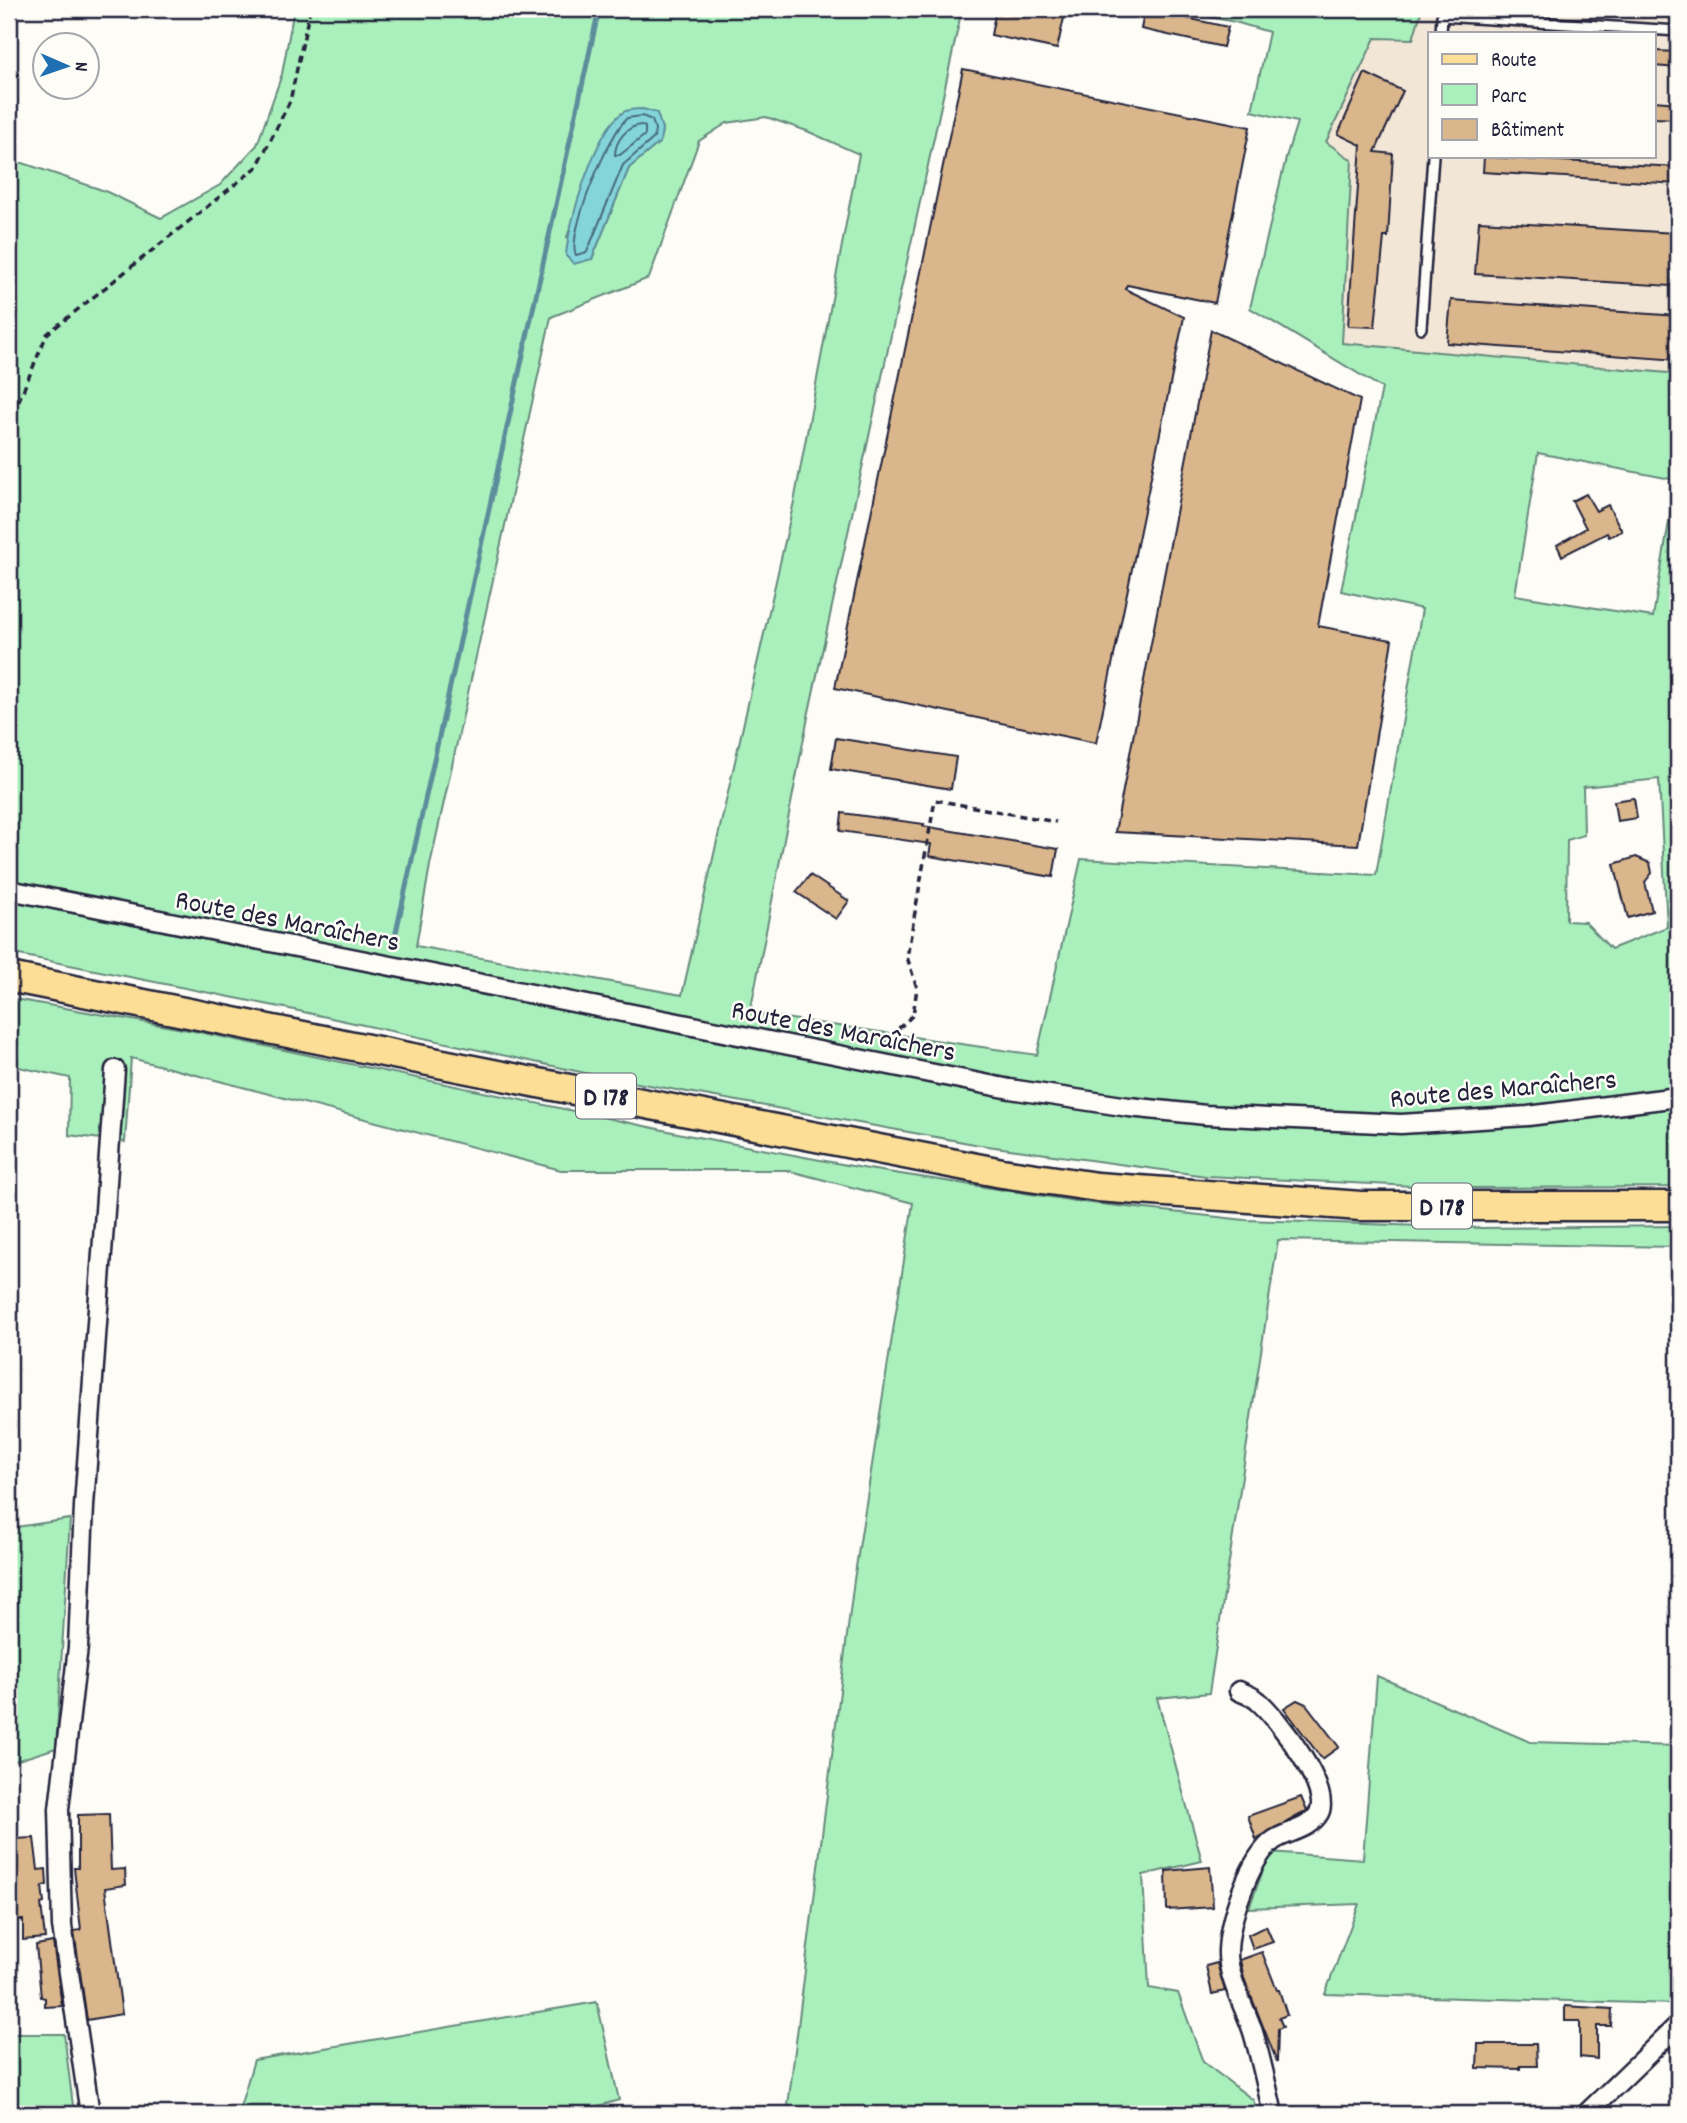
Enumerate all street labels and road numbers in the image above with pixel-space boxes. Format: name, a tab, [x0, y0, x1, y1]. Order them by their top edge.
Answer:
street label: Route des Maraîchers	[171, 883, 403, 965]
street label: Route des Maraîchers	[727, 993, 959, 1075]
street label: Route des Maraîchers	[1388, 1062, 1619, 1122]
road number: D 178	[576, 1074, 636, 1119]
road number: D 178	[1412, 1184, 1472, 1228]

